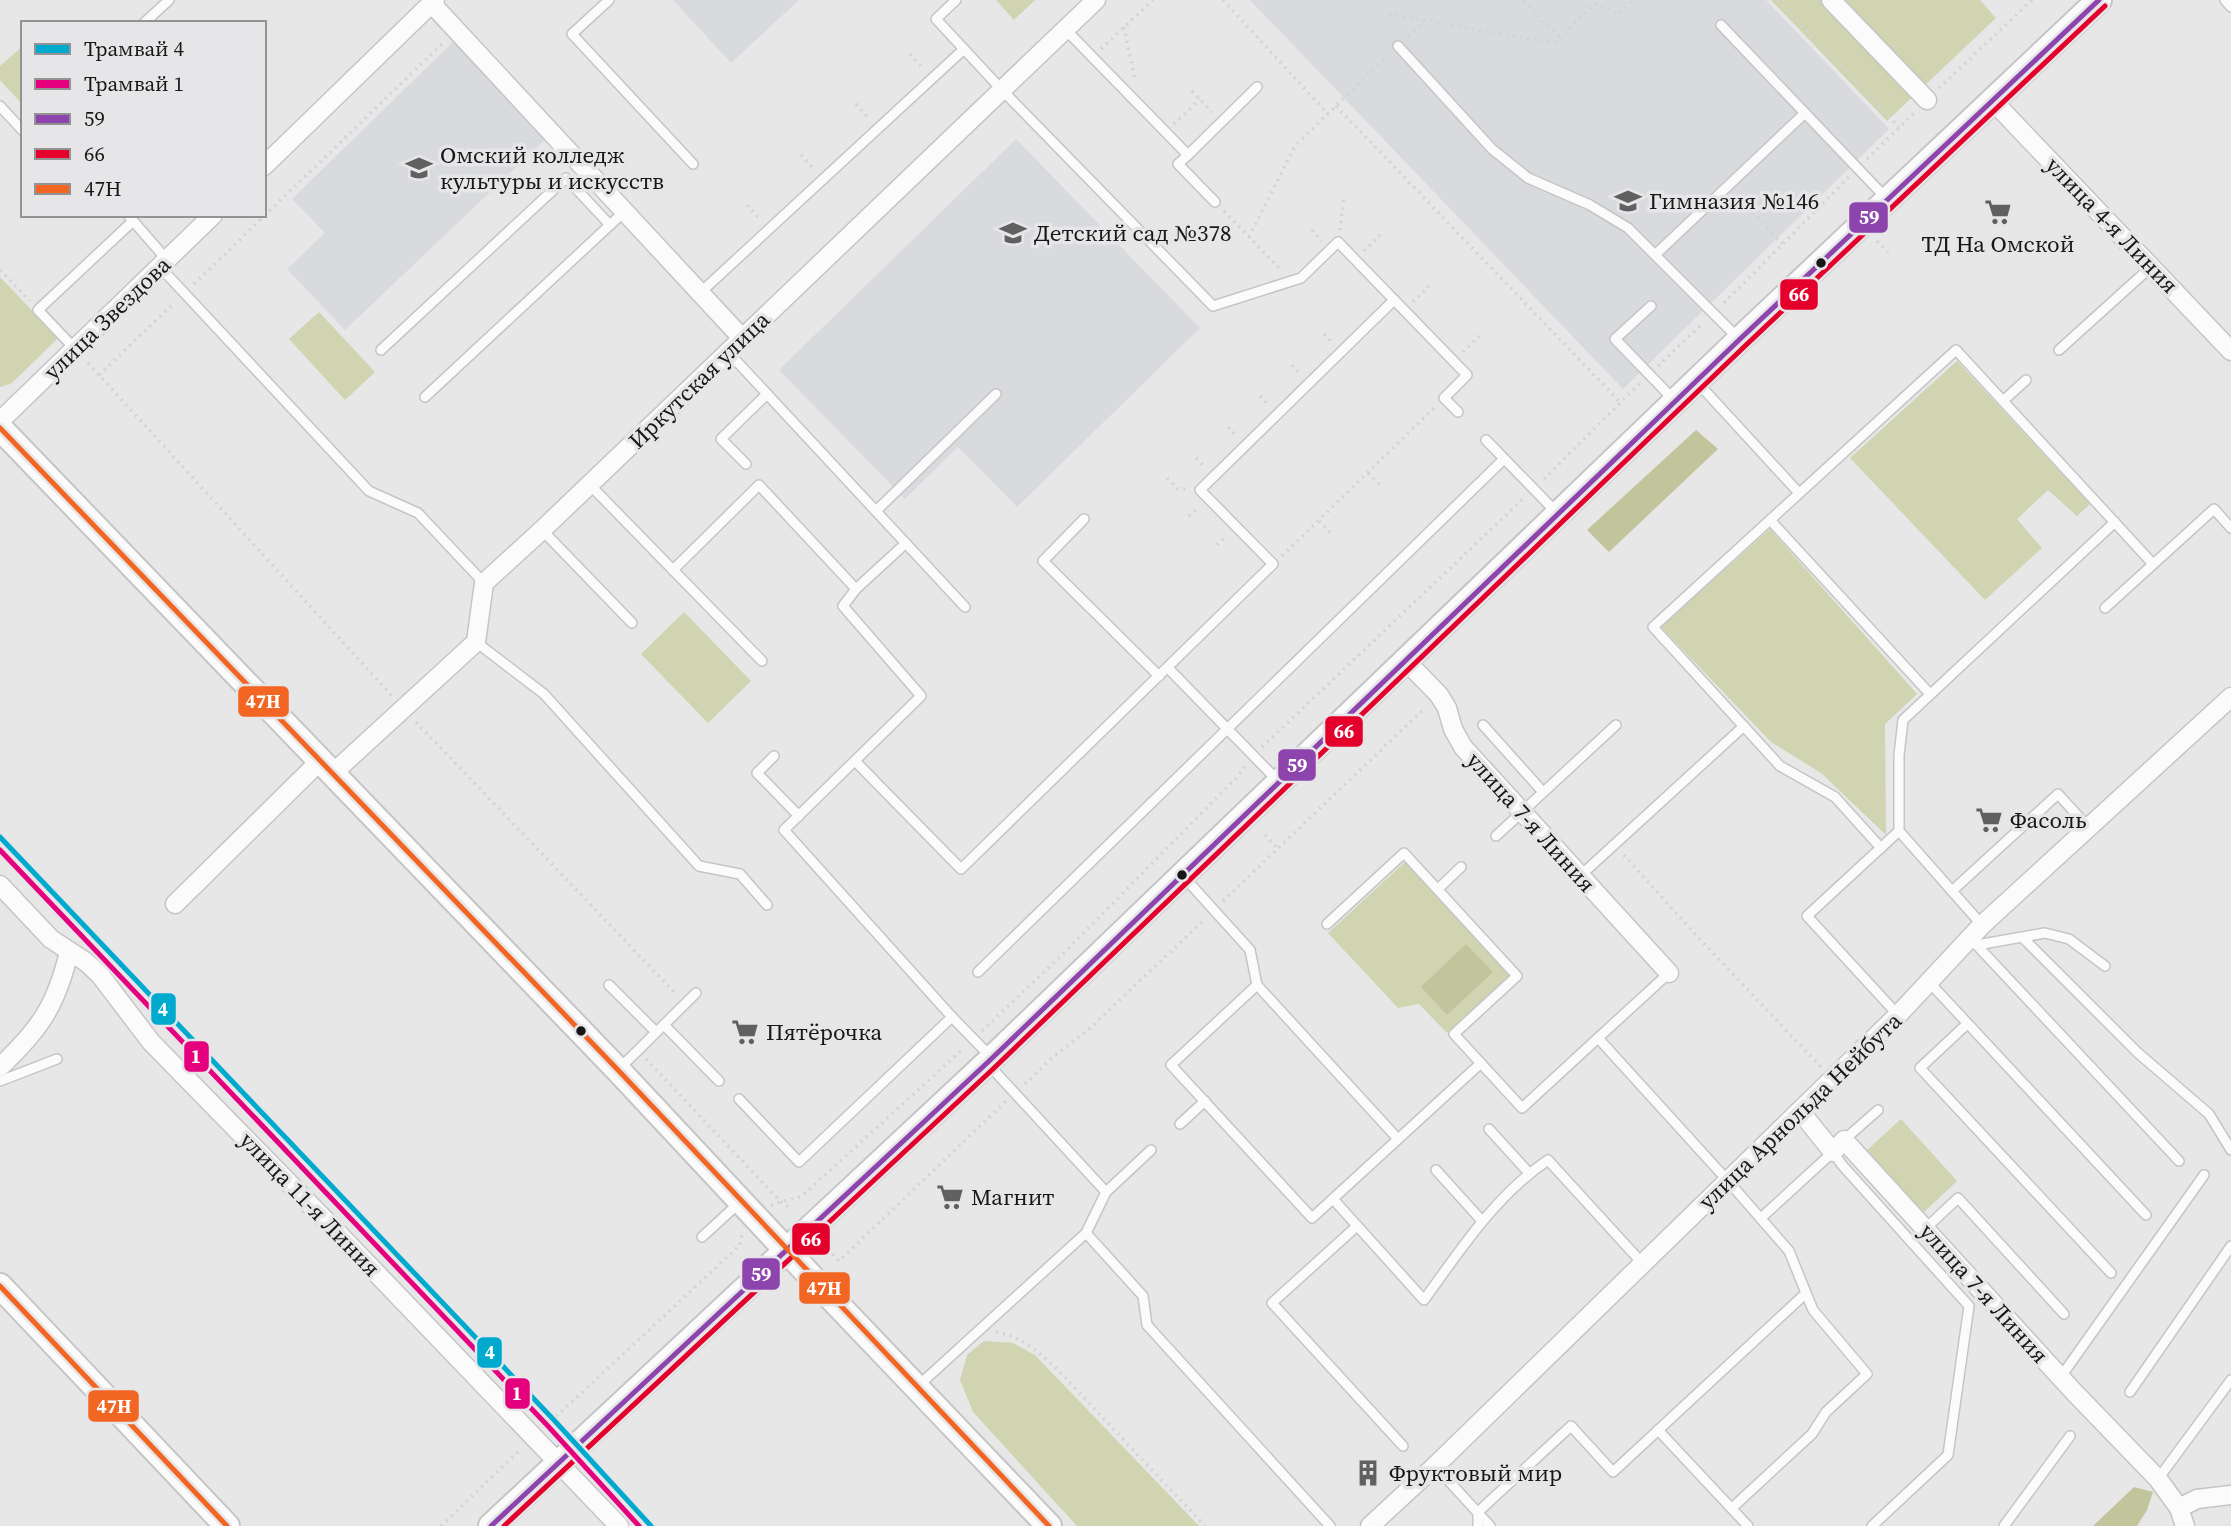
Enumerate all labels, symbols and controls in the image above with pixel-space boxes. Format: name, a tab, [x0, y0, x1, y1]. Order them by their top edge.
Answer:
legend	[21, 21, 266, 217]
text: Трамвай 4	[84, 34, 185, 63]
text: Трамвай 1	[84, 69, 184, 98]
text: 59	[84, 104, 105, 133]
text: 66	[84, 139, 105, 168]
place label: Омский колледж культуры и искусств	[440, 139, 664, 197]
street label: улица 4-я Линия	[2038, 150, 2186, 300]
school or university icon: Омский колледж культуры и искусств	[404, 153, 434, 183]
text: 47Н	[84, 174, 122, 203]
place label: Гимназия №146	[1649, 185, 1819, 217]
school or university icon: Гимназия №146	[1613, 186, 1643, 216]
supermarket icon: ТД На Омской	[1983, 197, 2013, 227]
line badge: 59	[1848, 201, 1889, 234]
text: 59	[1859, 204, 1879, 230]
place label: Детский сад №378	[1034, 217, 1232, 249]
school or university icon: Детский сад №378	[998, 218, 1028, 248]
place label: ТД На Омской	[1922, 228, 2074, 260]
street label: улица Звездова	[36, 249, 178, 387]
unlabelled marker	[1814, 256, 1828, 270]
line badge: 66	[1779, 278, 1819, 311]
text: 66	[1789, 281, 1809, 307]
street label: Иркутская улица	[621, 304, 777, 456]
line badge: 47Н	[237, 685, 290, 718]
text: 47Н	[245, 688, 281, 714]
line badge: 66	[1324, 715, 1364, 748]
text: 66	[1334, 718, 1354, 744]
street label: улица 7-я Линия	[1459, 745, 1603, 899]
line badge: 59	[1277, 748, 1317, 782]
text: 59	[1287, 752, 1307, 778]
place label: Фасоль	[2010, 804, 2087, 836]
supermarket icon: Фасоль	[1974, 805, 2004, 835]
unlabelled marker	[1175, 868, 1189, 882]
line badge: 4	[150, 992, 177, 1026]
text: 4	[158, 996, 168, 1022]
street label: улица Арнольда Нейбута	[1691, 1005, 1909, 1217]
place label: Пятёрочка	[766, 1016, 882, 1048]
supermarket icon: Пятёрочка	[730, 1017, 760, 1047]
unlabelled marker	[574, 1024, 588, 1038]
line badge: 1	[183, 1040, 210, 1073]
text: 1	[191, 1043, 201, 1069]
street label: улица 11-я Линия	[232, 1124, 388, 1284]
place label: Магнит	[971, 1181, 1054, 1213]
supermarket icon: Магнит	[935, 1182, 965, 1212]
street label: улица 7-я Линия	[1912, 1216, 2056, 1370]
line badge: 66	[791, 1222, 831, 1256]
text: 66	[801, 1226, 821, 1252]
line badge: 59	[741, 1257, 781, 1291]
text: 59	[751, 1261, 771, 1287]
line badge: 47Н	[798, 1271, 851, 1305]
text: 47Н	[806, 1275, 842, 1301]
line badge: 4	[476, 1336, 503, 1369]
text: 4	[485, 1339, 495, 1365]
line badge: 1	[504, 1377, 531, 1410]
text: 1	[512, 1380, 522, 1406]
line badge: 47Н	[87, 1389, 140, 1423]
text: 47Н	[96, 1393, 132, 1419]
place label: Фруктовый мир	[1389, 1457, 1562, 1489]
building icon: Фруктовый мир	[1353, 1458, 1383, 1488]

